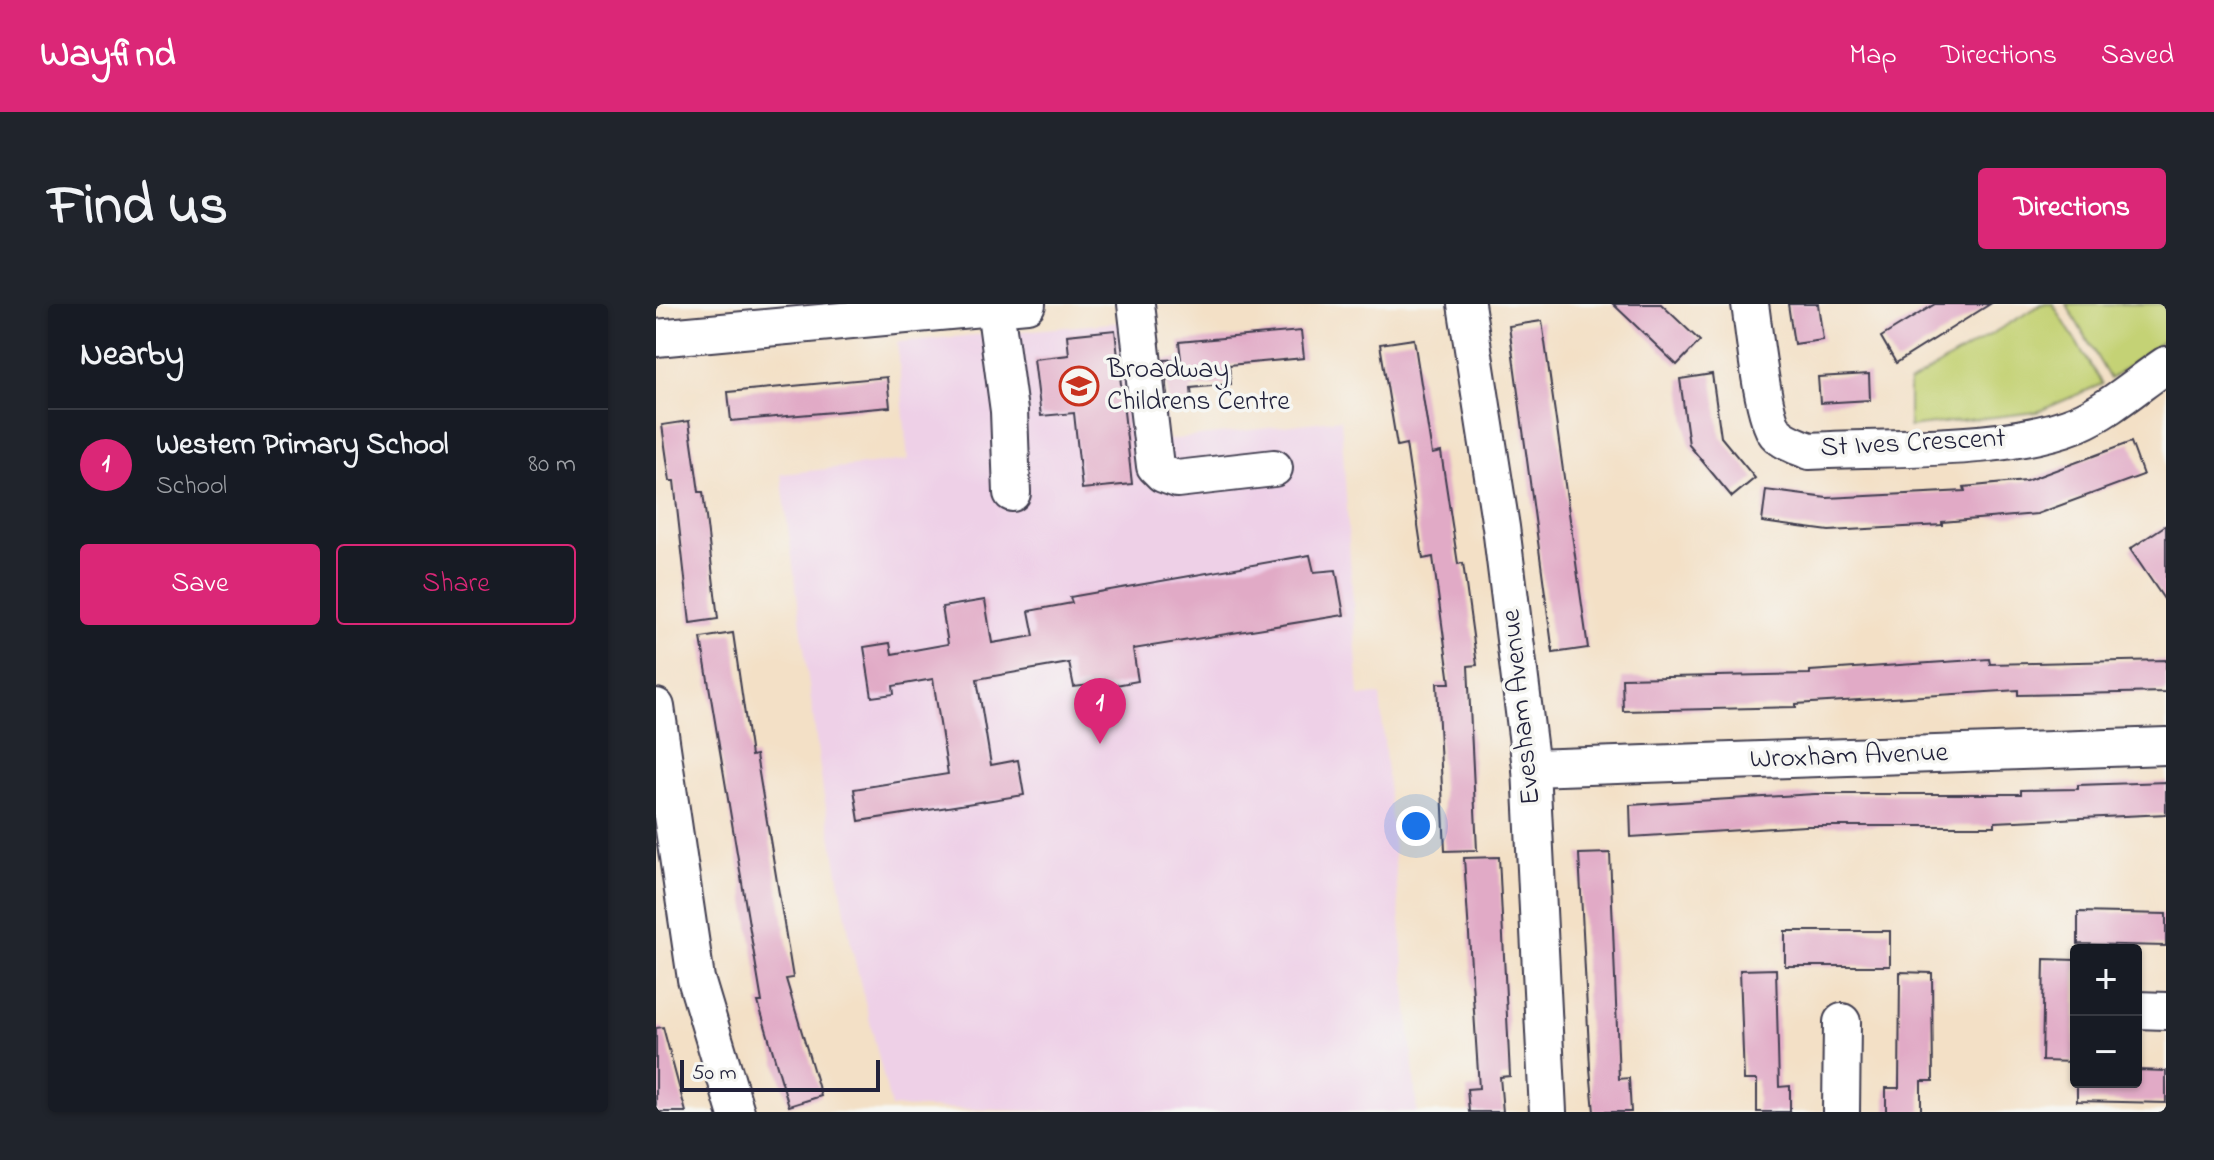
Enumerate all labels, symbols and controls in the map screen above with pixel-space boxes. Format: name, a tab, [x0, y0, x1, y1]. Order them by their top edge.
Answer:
text: Wayfind	[40, 28, 176, 84]
text: Map	[1849, 36, 1897, 77]
text: Directions	[1941, 36, 2057, 77]
text: Saved	[2101, 36, 2174, 77]
text: Find us	[48, 168, 228, 249]
button: Directions	[1978, 168, 2166, 249]
text: Nearby	[80, 331, 184, 381]
place label: Broadway Childrens Centre	[1106, 350, 1290, 423]
school or university icon: Broadway Childrens Centre	[1058, 365, 1100, 407]
street label: St Ives Crescent	[1819, 419, 2007, 469]
text: Western Primary School	[156, 424, 448, 468]
text: 1	[102, 446, 110, 484]
text: 80 m	[528, 446, 576, 484]
text: School	[156, 468, 227, 506]
button: Save	[80, 544, 320, 625]
button: Share	[336, 544, 576, 625]
street label: Evesham Avenue	[1491, 607, 1553, 807]
pin: 1	[1074, 678, 1126, 744]
street label: Wroxham Avenue	[1749, 733, 1949, 781]
your location	[1396, 806, 1436, 846]
map controls	[2070, 944, 2142, 1088]
button: +	[2070, 944, 2142, 1016]
button: −	[2070, 1016, 2142, 1088]
scale bar	[680, 1056, 880, 1092]
text: 50 m	[692, 1058, 737, 1090]

